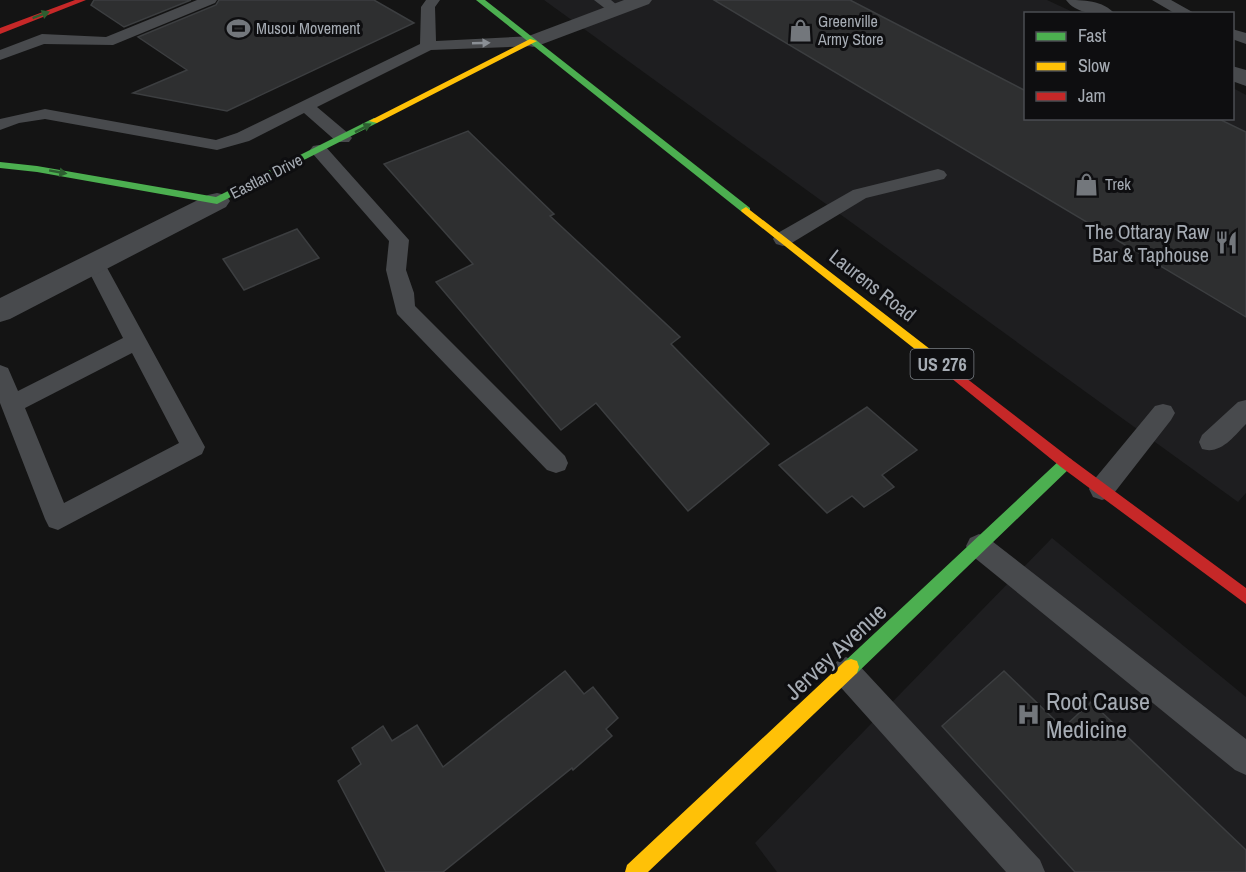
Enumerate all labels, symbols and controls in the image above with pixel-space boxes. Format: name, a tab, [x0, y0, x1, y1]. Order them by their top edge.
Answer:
one-way arrow	[32, 10, 50, 20]
place label: Greenville Army Store	[817, 10, 884, 50]
legend	[1024, 12, 1234, 120]
sports icon: Musou Movement	[225, 15, 251, 41]
place label: Musou Movement	[256, 17, 361, 39]
shop icon: Greenville Army Store	[787, 17, 813, 43]
text: Fast	[1078, 23, 1106, 48]
one-way arrow	[471, 39, 490, 48]
text: Slow	[1078, 53, 1110, 78]
text: Jam	[1078, 83, 1106, 108]
one-way arrow	[354, 123, 372, 133]
street label: Eastlan Drive	[226, 148, 306, 204]
one-way arrow	[49, 168, 68, 177]
shop icon: Trek	[1074, 171, 1100, 197]
place label: Trek	[1105, 173, 1131, 195]
place label: The Ottaray Raw Bar & Taphouse	[1085, 218, 1209, 268]
restaurant icon: The Ottaray Raw Bar & Taphouse	[1214, 229, 1240, 255]
street label: Laurens Road	[824, 243, 922, 327]
road number: US 276	[910, 349, 974, 379]
street label: Jervey Avenue	[777, 595, 893, 707]
place label: Root Cause Medicine	[1046, 685, 1150, 745]
hospital icon: Root Cause Medicine	[1015, 702, 1041, 728]

